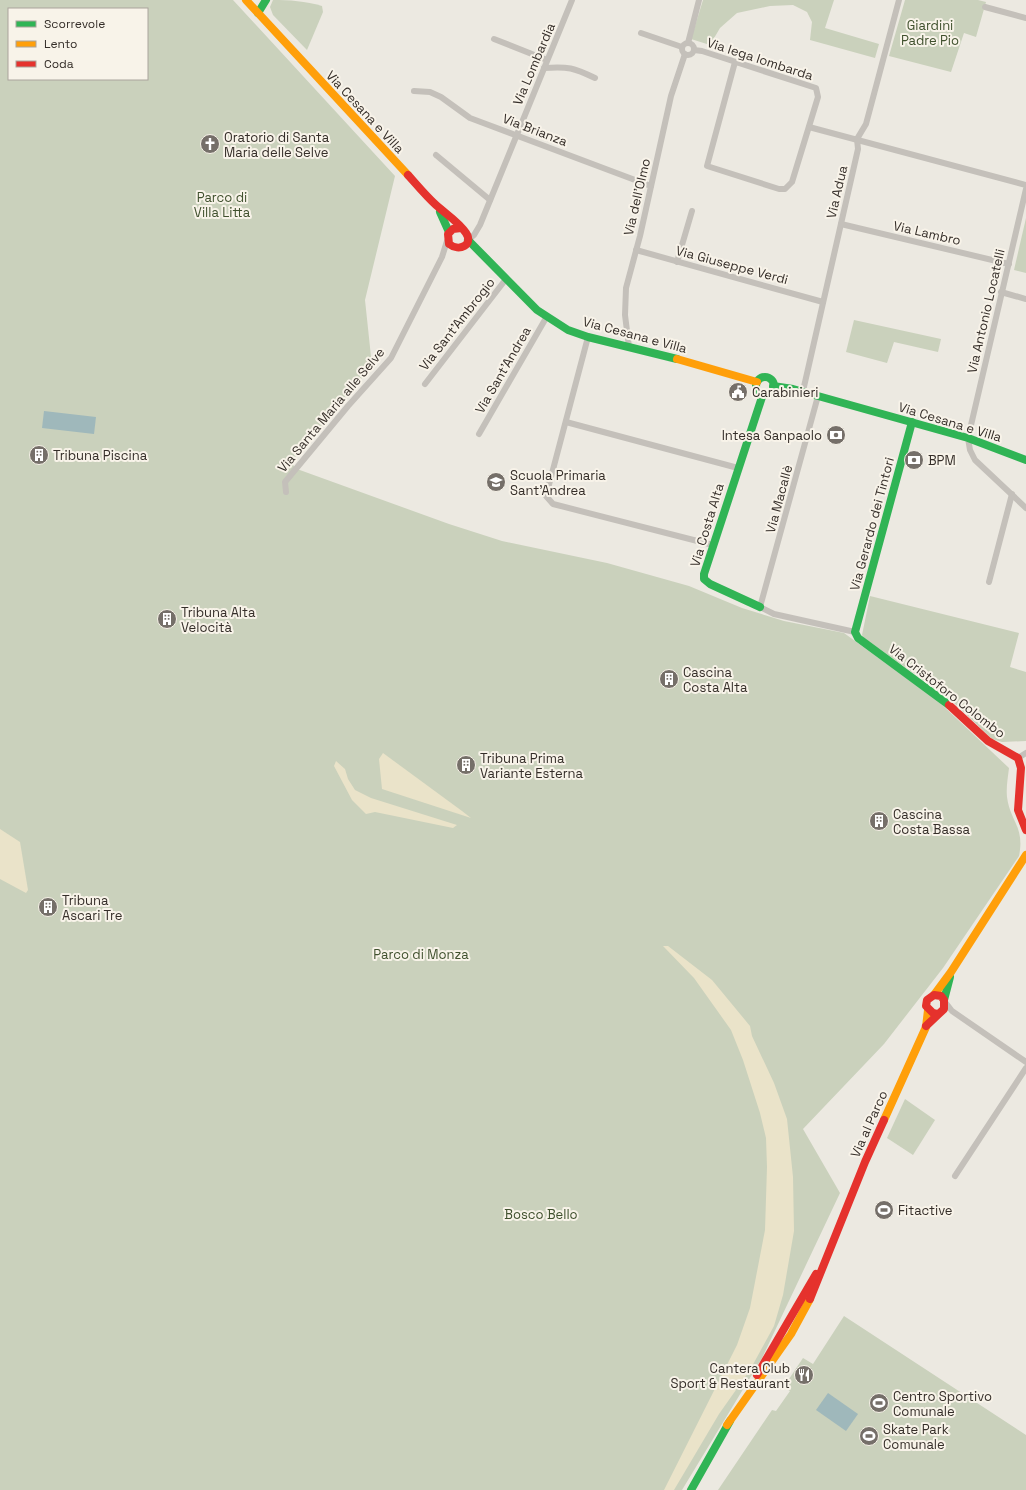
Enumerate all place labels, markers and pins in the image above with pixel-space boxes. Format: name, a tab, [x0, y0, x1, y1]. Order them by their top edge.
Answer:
place label: Oratorio di Santa Maria delle Selve	[224, 129, 330, 161]
church icon: Oratorio di Santa Maria delle Selve	[199, 133, 221, 155]
public building icon: Carabinieri	[727, 381, 749, 403]
place label: Carabinieri	[752, 384, 818, 401]
bank icon: Intesa Sanpaolo	[825, 424, 847, 446]
place label: Intesa Sanpaolo	[722, 427, 822, 444]
building icon: Tribuna Piscina	[28, 444, 50, 466]
place label: Tribuna Piscina	[53, 447, 148, 464]
bank icon: BPM	[903, 449, 925, 471]
place label: BPM	[928, 452, 956, 469]
place label: Scuola Primaria Sant'Andrea	[510, 467, 606, 499]
school or university icon: Scuola Primaria Sant'Andrea	[485, 471, 507, 493]
place label: Tribuna Alta Velocità	[181, 604, 256, 636]
building icon: Tribuna Alta Velocità	[156, 608, 178, 630]
place label: Cascina Costa Alta	[683, 664, 748, 696]
building icon: Cascina Costa Alta	[658, 668, 680, 690]
place label: Tribuna Prima Variante Esterna	[480, 750, 584, 782]
building icon: Tribuna Prima Variante Esterna	[455, 754, 477, 776]
place label: Cascina Costa Bassa	[893, 806, 971, 838]
building icon: Cascina Costa Bassa	[868, 810, 890, 832]
place label: Tribuna Ascari Tre	[62, 892, 122, 924]
building icon: Tribuna Ascari Tre	[37, 896, 59, 918]
sports icon: Fitactive	[873, 1199, 895, 1221]
place label: Fitactive	[898, 1202, 953, 1219]
place label: Cantera Club Sport & Restaurant	[670, 1360, 790, 1392]
restaurant icon: Cantera Club Sport & Restaurant	[793, 1364, 815, 1386]
place label: Centro Sportivo Comunale	[893, 1388, 992, 1420]
sports icon: Centro Sportivo Comunale	[868, 1392, 890, 1414]
place label: Skate Park Comunale	[883, 1421, 949, 1453]
sports icon: Skate Park Comunale	[858, 1425, 880, 1447]

